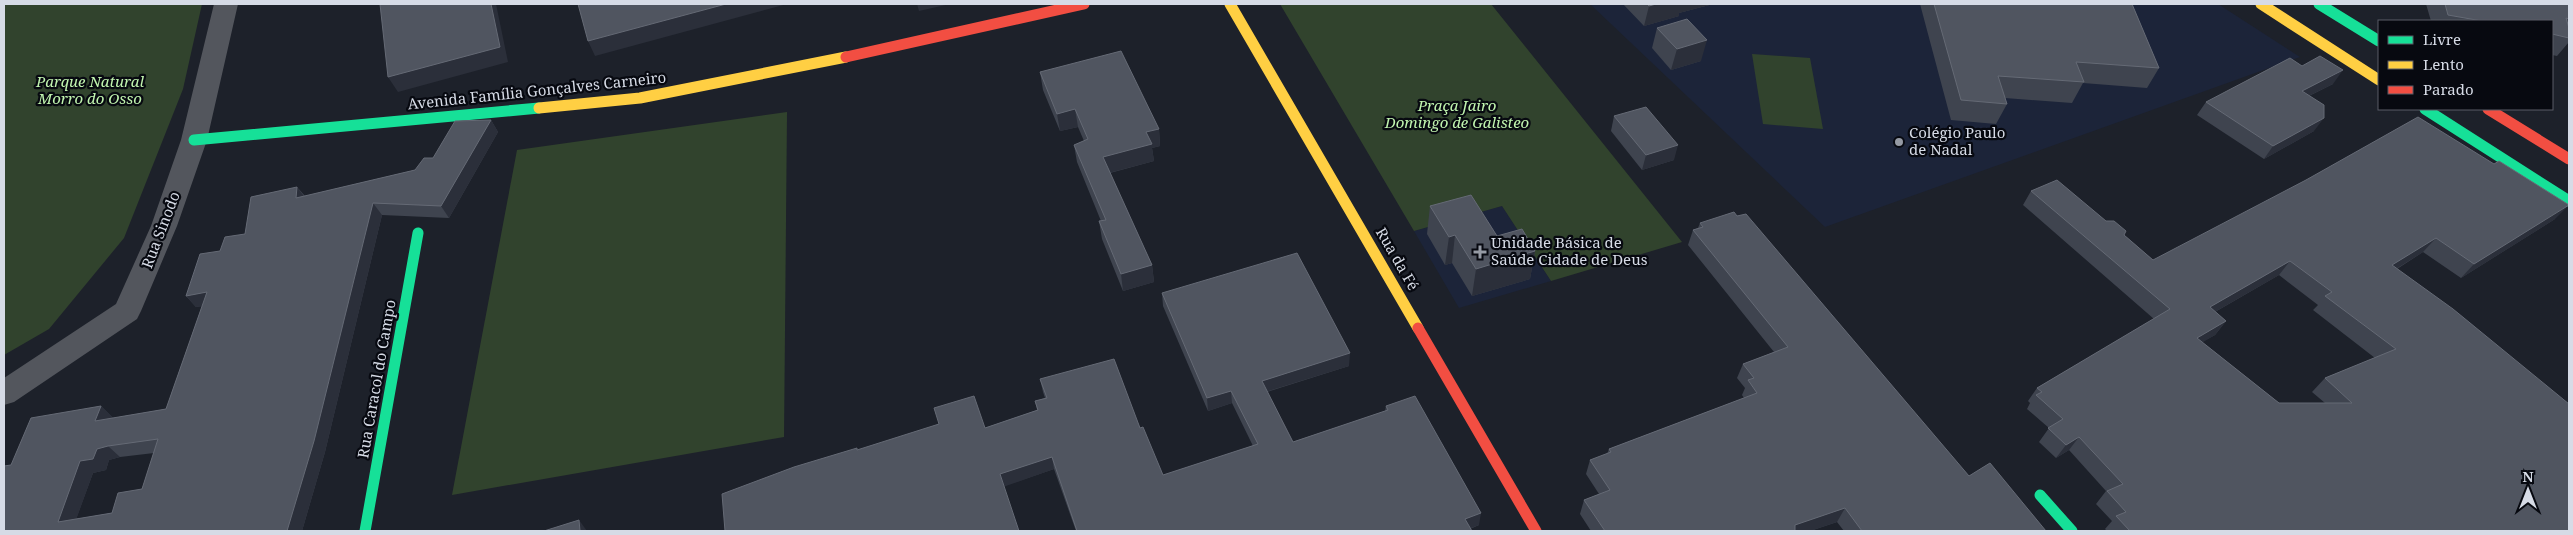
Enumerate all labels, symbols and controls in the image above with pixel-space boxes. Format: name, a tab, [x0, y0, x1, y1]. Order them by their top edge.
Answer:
legend	[2378, 20, 2553, 110]
text: Livre	[2423, 29, 2461, 49]
text: Lento	[2423, 54, 2464, 74]
street label: Avenida Família Gonçalves Carneiro	[407, 66, 667, 114]
park label: Parque Natural Morro do Osso	[35, 71, 144, 108]
text: Parado	[2423, 79, 2474, 99]
park label: Praça Jairo Domingo de Galisteo	[1384, 95, 1529, 132]
place label: Colégio Paulo de Nadal	[1909, 122, 2005, 159]
marker: Colégio Paulo de Nadal	[1893, 136, 1905, 148]
street label: Rua Sinodo	[136, 188, 184, 271]
street label: Rua da Fé	[1372, 223, 1424, 294]
place label: Unidade Básica de Saúde Cidade de Deus	[1491, 232, 1648, 269]
marker: Unidade Básica de Saúde Cidade de Deus	[1473, 245, 1487, 259]
street label: Rua Caracol do Campo	[352, 298, 400, 460]
north arrow	[2503, 465, 2553, 515]
text: N	[2522, 467, 2534, 486]

